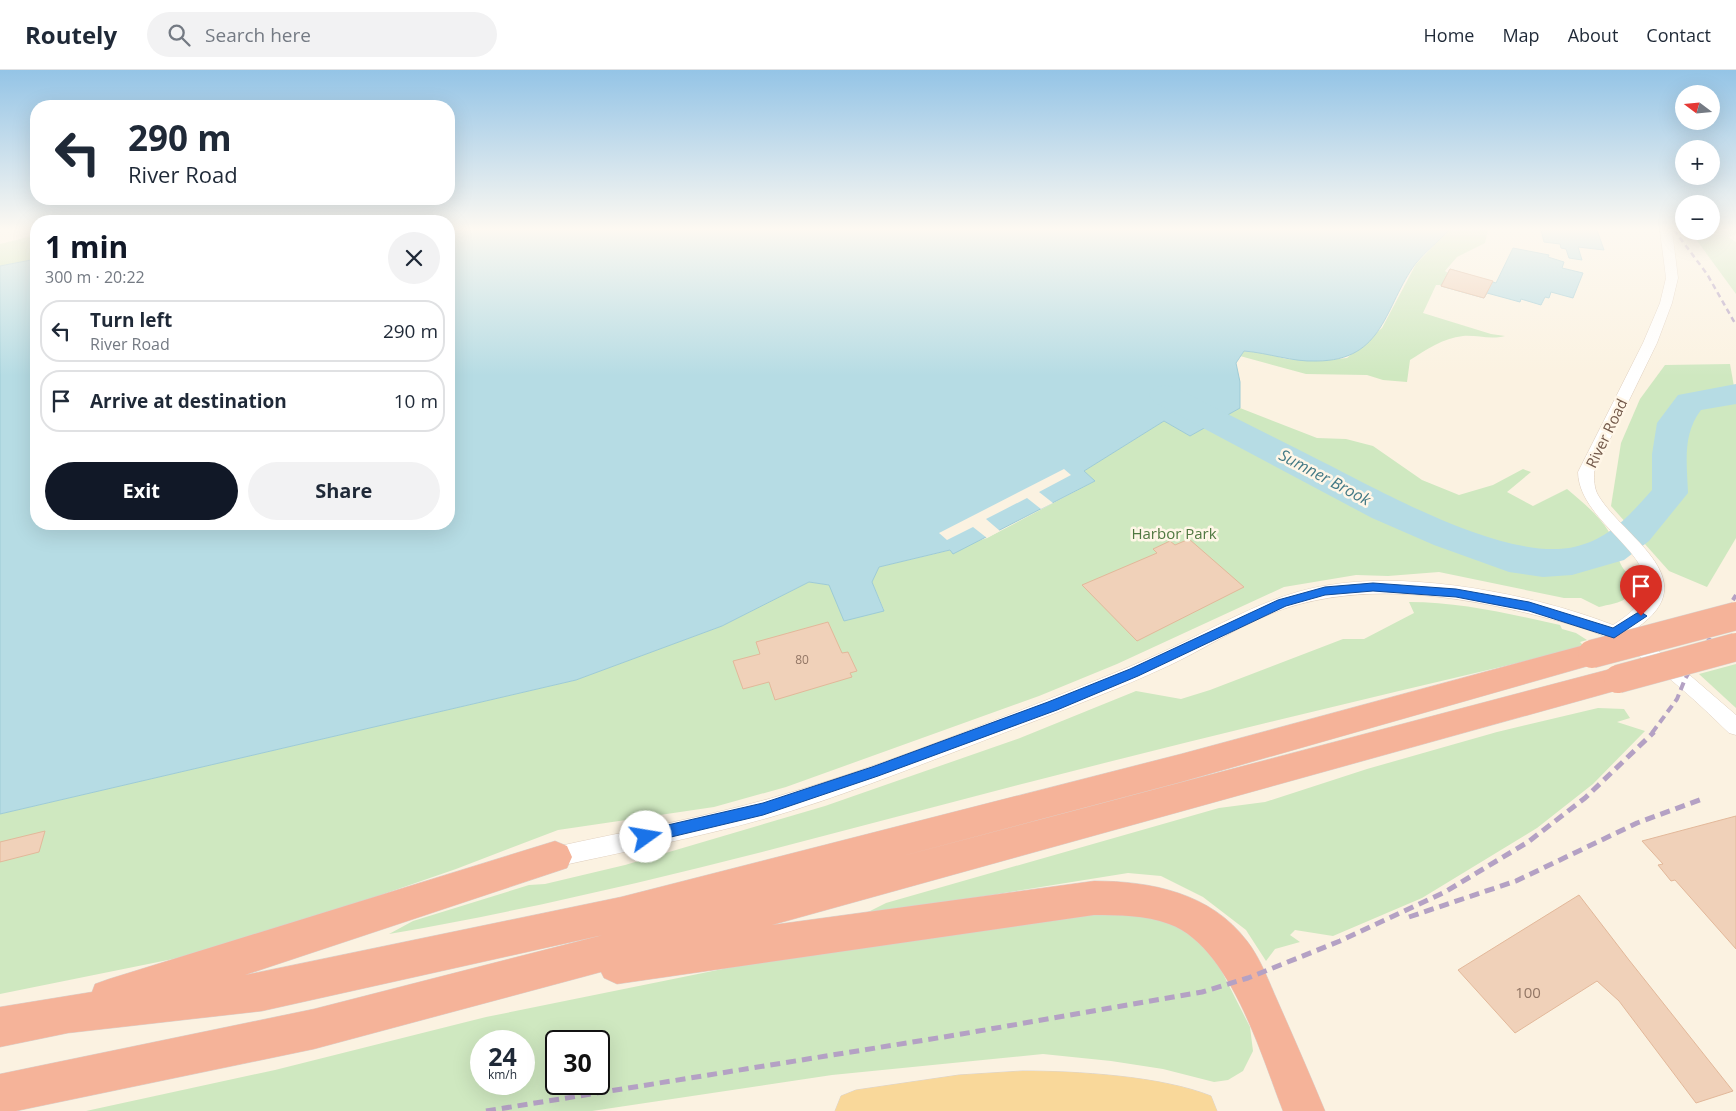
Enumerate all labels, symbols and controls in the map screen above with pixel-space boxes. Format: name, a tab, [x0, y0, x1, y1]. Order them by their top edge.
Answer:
search box	[147, 12, 497, 57]
text: Routely	[25, 18, 117, 51]
icon: search	[165, 21, 193, 49]
text: Search here	[205, 22, 311, 48]
text: Home	[1424, 23, 1474, 47]
text: Map	[1502, 23, 1540, 47]
text: About	[1568, 23, 1618, 47]
text: Contact	[1646, 23, 1711, 47]
north arrow	[1675, 85, 1720, 130]
map controls	[1675, 85, 1720, 240]
text: 290 m	[128, 114, 232, 161]
icon: left	[45, 120, 110, 185]
button: +	[1675, 140, 1720, 185]
text: River Road	[128, 159, 238, 189]
button: −	[1675, 195, 1720, 240]
text: 1 min	[45, 226, 128, 267]
button: close	[388, 232, 440, 284]
text: 300 m · 20:22	[45, 266, 145, 288]
text: Turn left	[90, 307, 172, 333]
icon: left	[47, 317, 75, 345]
text: 290 m	[383, 318, 438, 344]
text: River Road	[90, 333, 170, 355]
icon: arrive	[47, 387, 75, 415]
text: Arrive at destination	[90, 388, 287, 414]
text: 10 m	[394, 388, 438, 414]
street label: River Road	[1581, 395, 1631, 471]
water label: Sumner Brook	[1275, 444, 1376, 511]
button: Exit	[45, 462, 238, 520]
button: Share	[248, 462, 440, 520]
park label: Harbor Park	[1131, 523, 1217, 543]
pin	[1620, 565, 1662, 616]
icon: arrive	[1627, 572, 1655, 600]
house number: 80	[795, 651, 809, 668]
position arrow	[619, 810, 671, 862]
house number: 100	[1515, 982, 1541, 1002]
speed limit sign: 30	[545, 1030, 610, 1095]
text: 24	[488, 1039, 517, 1073]
text: km/h	[488, 1066, 517, 1083]

